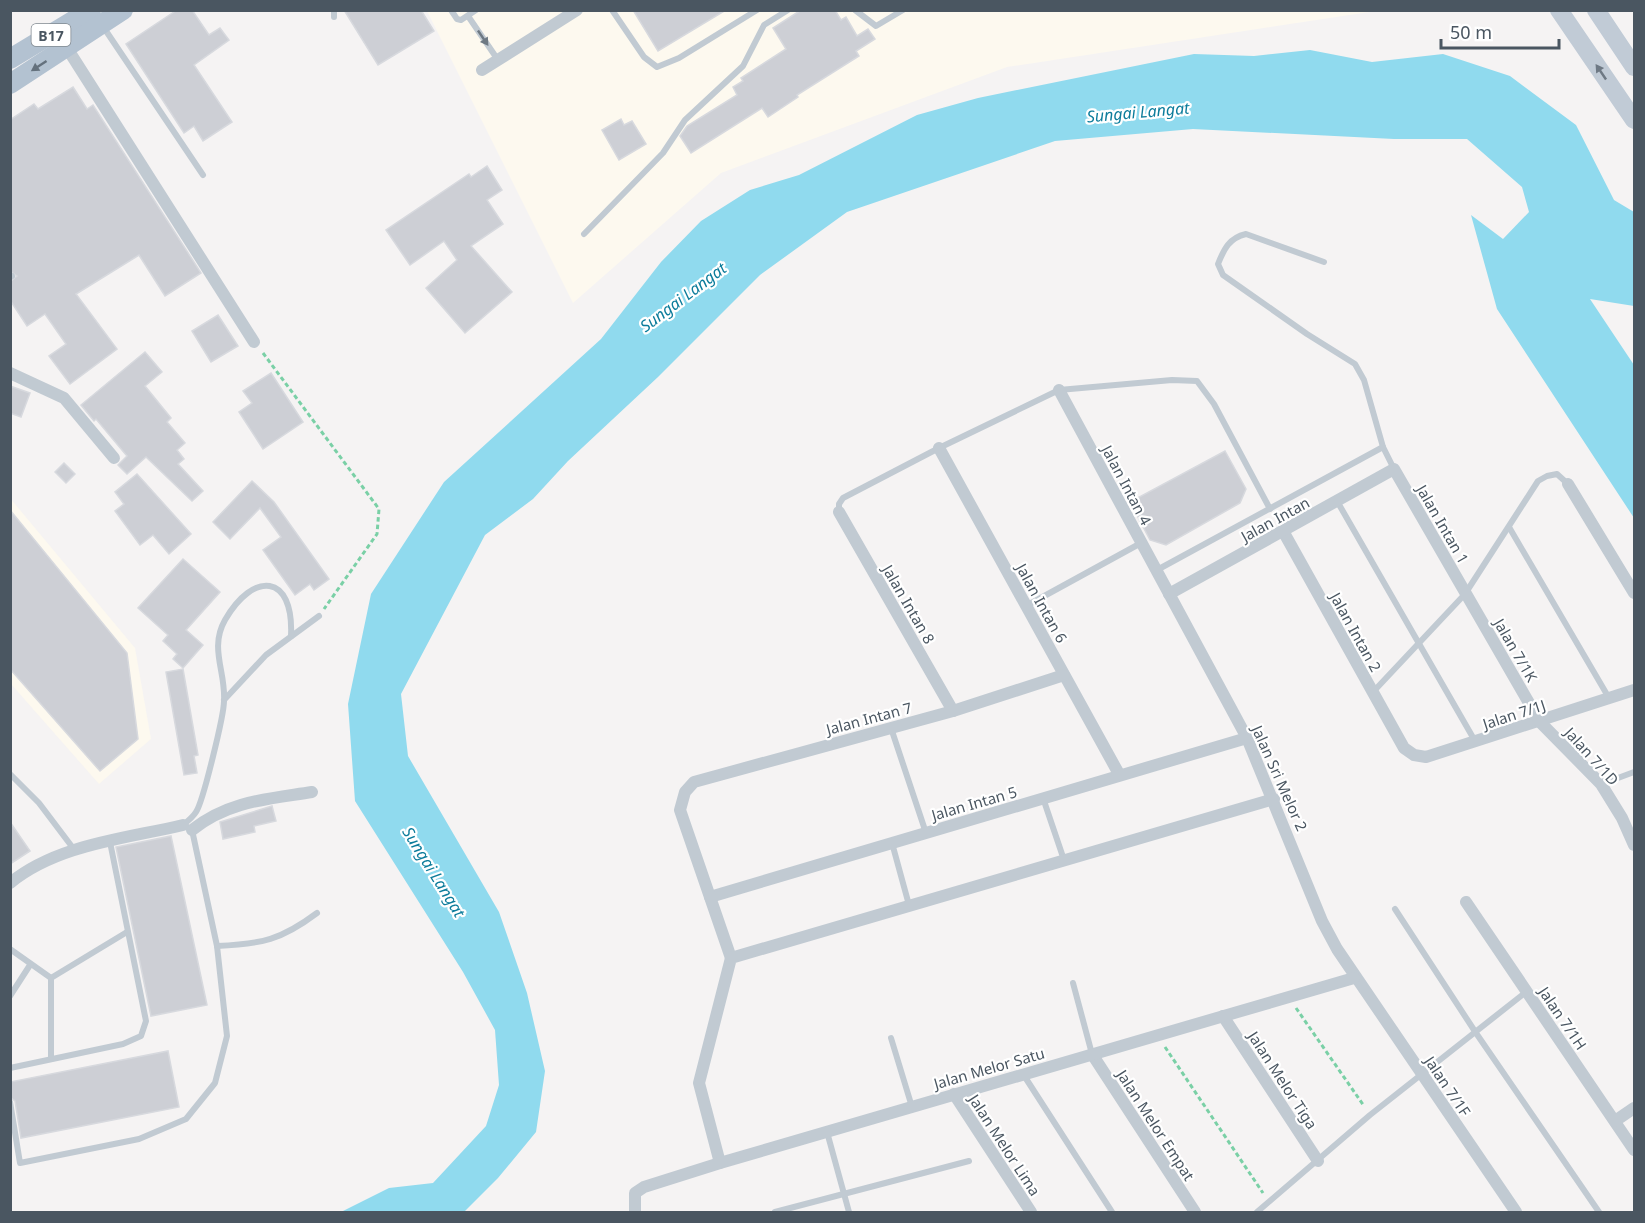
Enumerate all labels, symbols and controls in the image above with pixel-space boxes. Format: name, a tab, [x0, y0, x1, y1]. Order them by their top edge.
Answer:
scale bar	[1441, 12, 1560, 50]
text: 50 m	[1450, 20, 1492, 44]
road number: B17	[32, 24, 70, 46]
one-way arrow	[477, 29, 489, 45]
one-way arrow	[31, 60, 47, 71]
one-way arrow	[1596, 64, 1607, 80]
water label: Sungai Langat	[1086, 96, 1191, 127]
water label: Sungai Langat	[635, 257, 731, 337]
street label: Jalan Intan 4	[1097, 440, 1157, 529]
street label: Jalan Intan 1	[1411, 479, 1474, 567]
street label: Jalan Intan	[1235, 492, 1313, 547]
street label: Jalan Intan 6	[1011, 558, 1072, 646]
street label: Jalan Intan 8	[877, 559, 940, 647]
street label: Jalan Intan 2	[1325, 587, 1386, 675]
street label: Jalan 7/1K	[1489, 613, 1543, 686]
street label: Jalan 7/1J	[1478, 694, 1548, 734]
street label: Jalan Intan 7	[822, 697, 914, 740]
street label: Jalan Sri Melor 2	[1247, 720, 1312, 834]
street label: Jalan 7/1D	[1559, 721, 1623, 789]
street label: Jalan Intan 5	[927, 781, 1019, 825]
water label: Sungai Langat	[397, 823, 471, 922]
street label: Jalan 7/1H	[1534, 981, 1591, 1053]
street label: Jalan Melor Tiga	[1243, 1026, 1322, 1133]
street label: Jalan Melor Satu	[929, 1043, 1047, 1094]
street label: Jalan 7/1F	[1419, 1050, 1476, 1120]
street label: Jalan Melor Empat	[1112, 1064, 1200, 1185]
street label: Jalan Melor Lima	[964, 1089, 1045, 1200]

